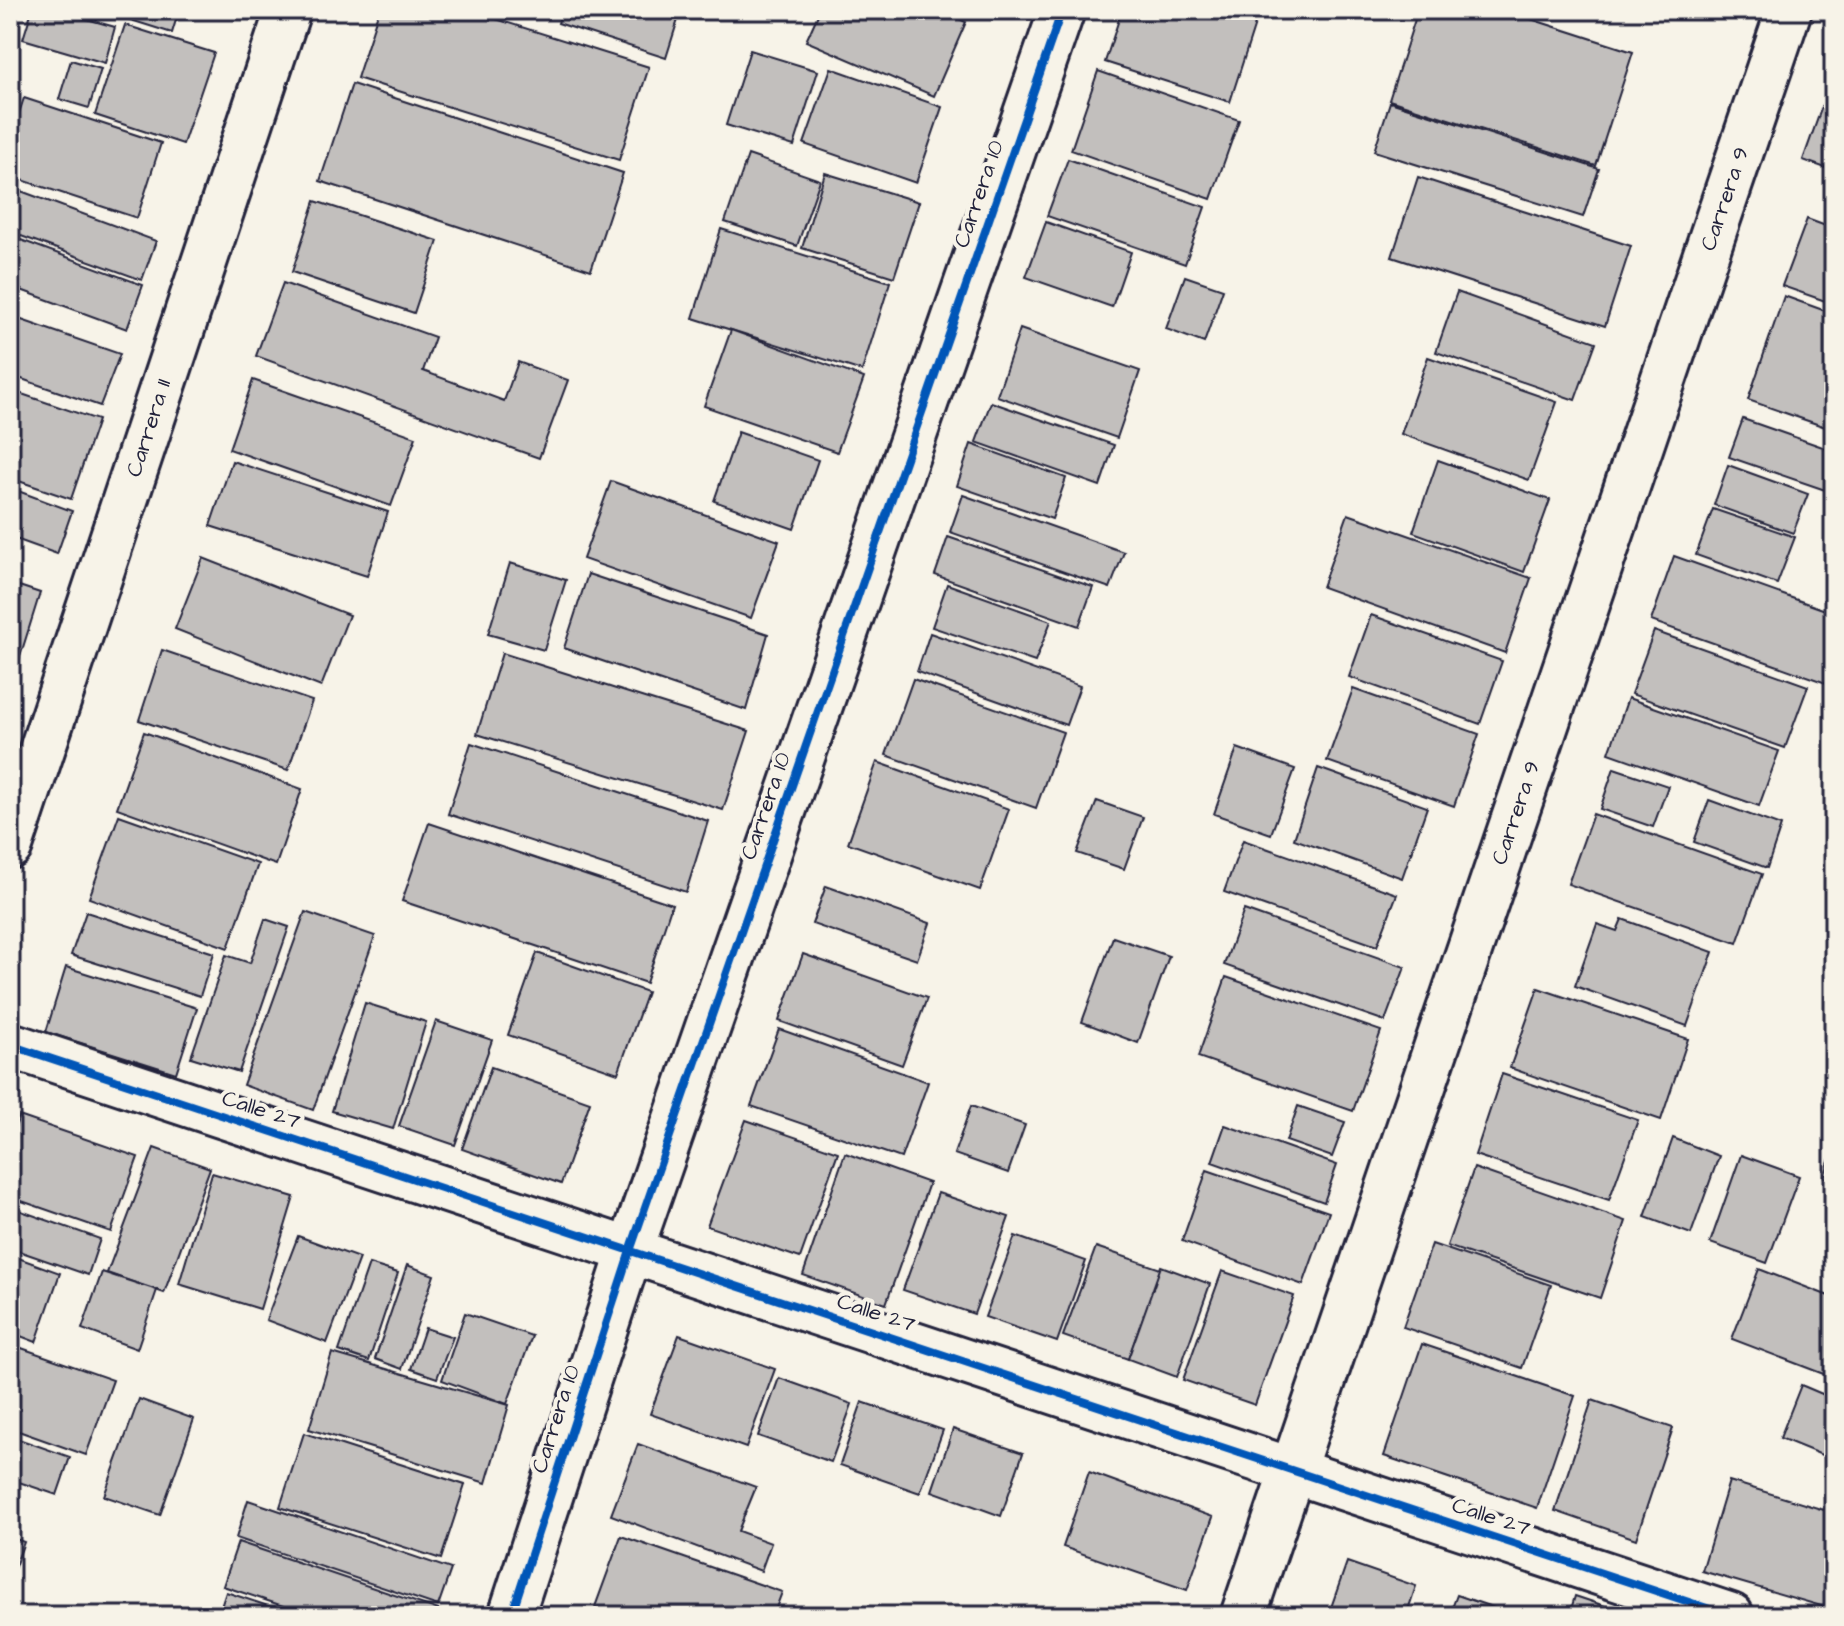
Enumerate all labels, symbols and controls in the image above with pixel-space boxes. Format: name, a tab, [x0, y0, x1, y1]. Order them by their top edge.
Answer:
street label: Carrera 10	[946, 136, 1012, 252]
street label: Carrera 9	[1693, 143, 1757, 255]
street label: Carrera 11	[119, 375, 179, 481]
street label: Carrera 10	[733, 748, 799, 864]
street label: Carrera 9	[1484, 757, 1548, 869]
street label: Calle 27	[218, 1083, 305, 1137]
street label: Calle 27	[833, 1286, 920, 1340]
street label: Carrera 10	[524, 1361, 588, 1477]
street label: Calle 27	[1448, 1490, 1535, 1544]

